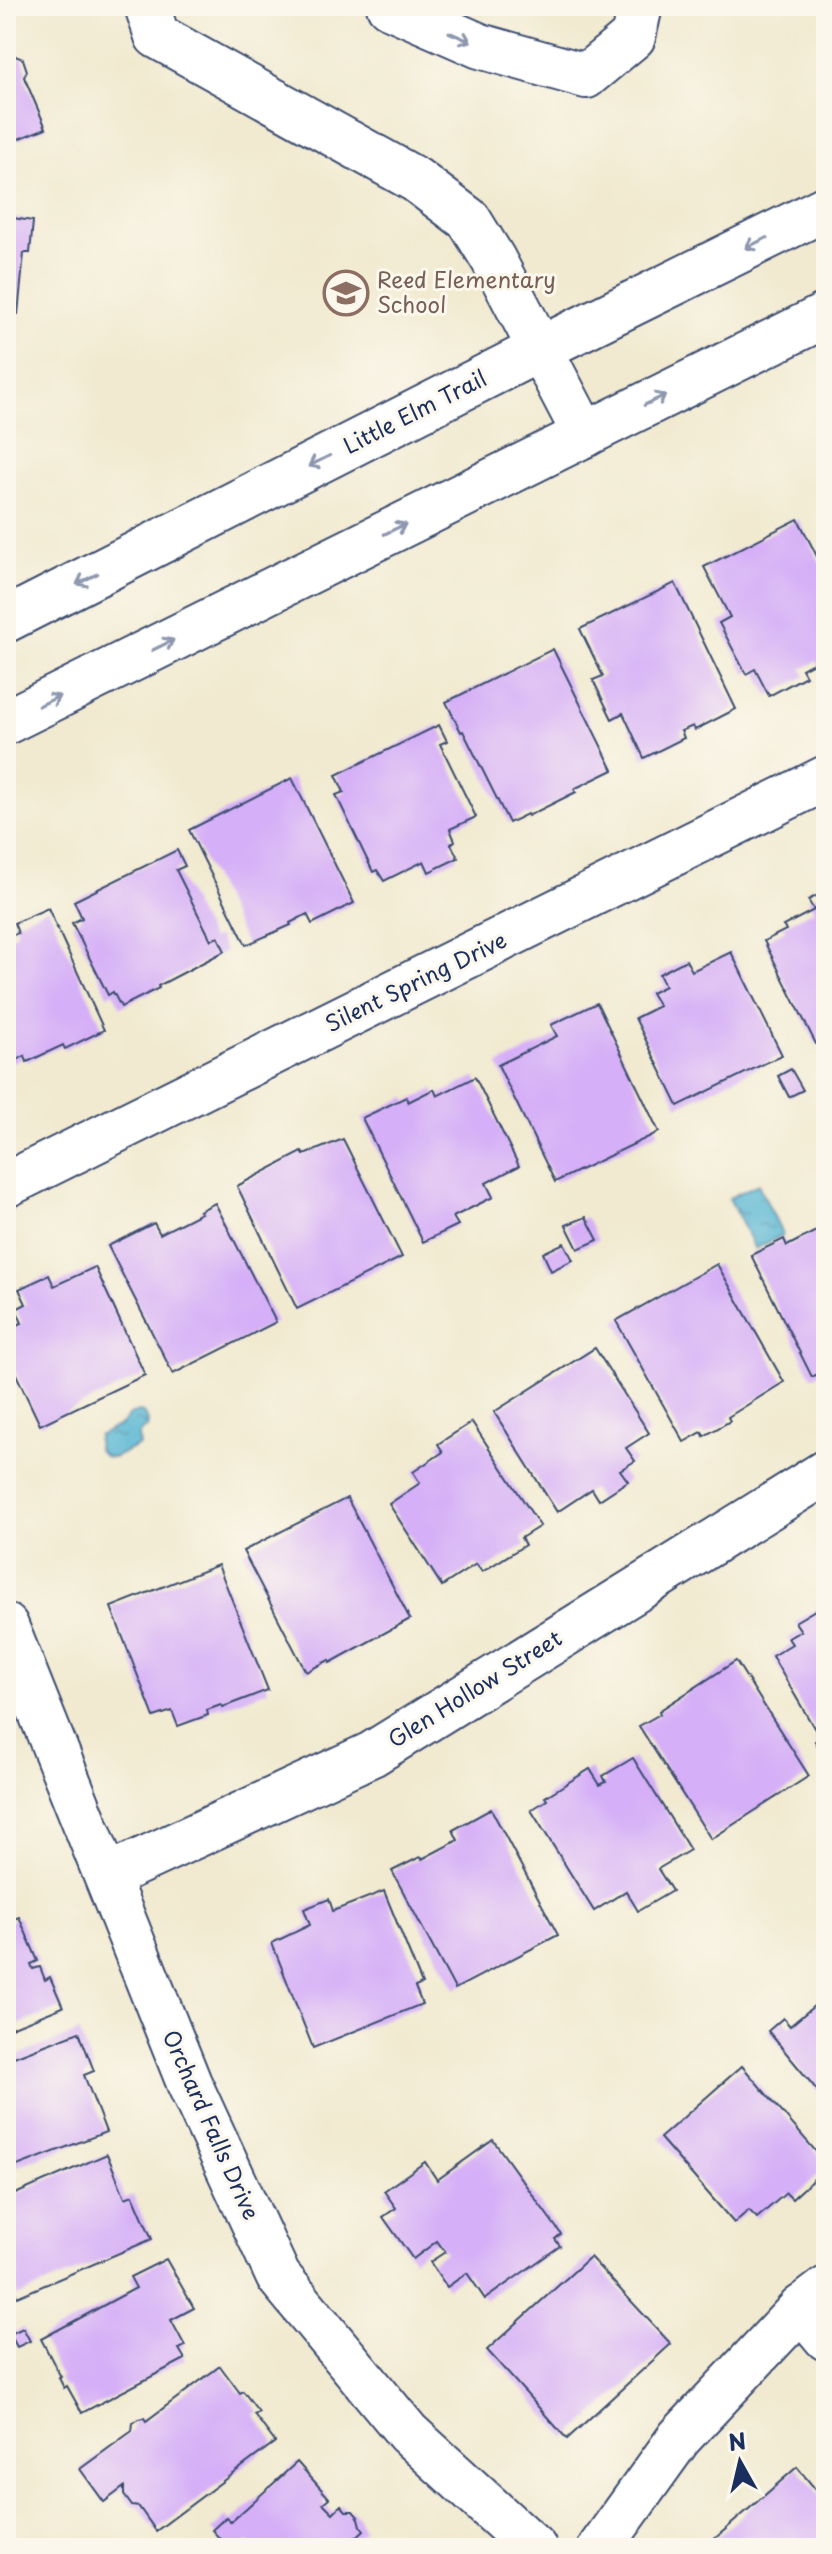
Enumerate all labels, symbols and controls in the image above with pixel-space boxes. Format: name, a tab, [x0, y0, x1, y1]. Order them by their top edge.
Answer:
one-way arrow	[448, 30, 472, 45]
one-way arrow	[745, 236, 768, 251]
place label: Reed Elementary School	[377, 262, 556, 320]
school or university icon: Reed Elementary School	[322, 269, 370, 317]
street label: Little Elm Trail	[337, 360, 492, 461]
one-way arrow	[642, 392, 666, 407]
one-way arrow	[308, 454, 332, 469]
one-way arrow	[383, 521, 407, 536]
one-way arrow	[76, 572, 100, 587]
one-way arrow	[150, 637, 174, 652]
one-way arrow	[37, 693, 61, 708]
street label: Silent Spring Drive	[319, 922, 512, 1039]
street label: Glen Hollow Street	[381, 1621, 568, 1755]
street label: Orchard Falls Drive	[156, 2024, 269, 2225]
north arrow	[700, 2422, 780, 2502]
text: N	[726, 2423, 748, 2458]

